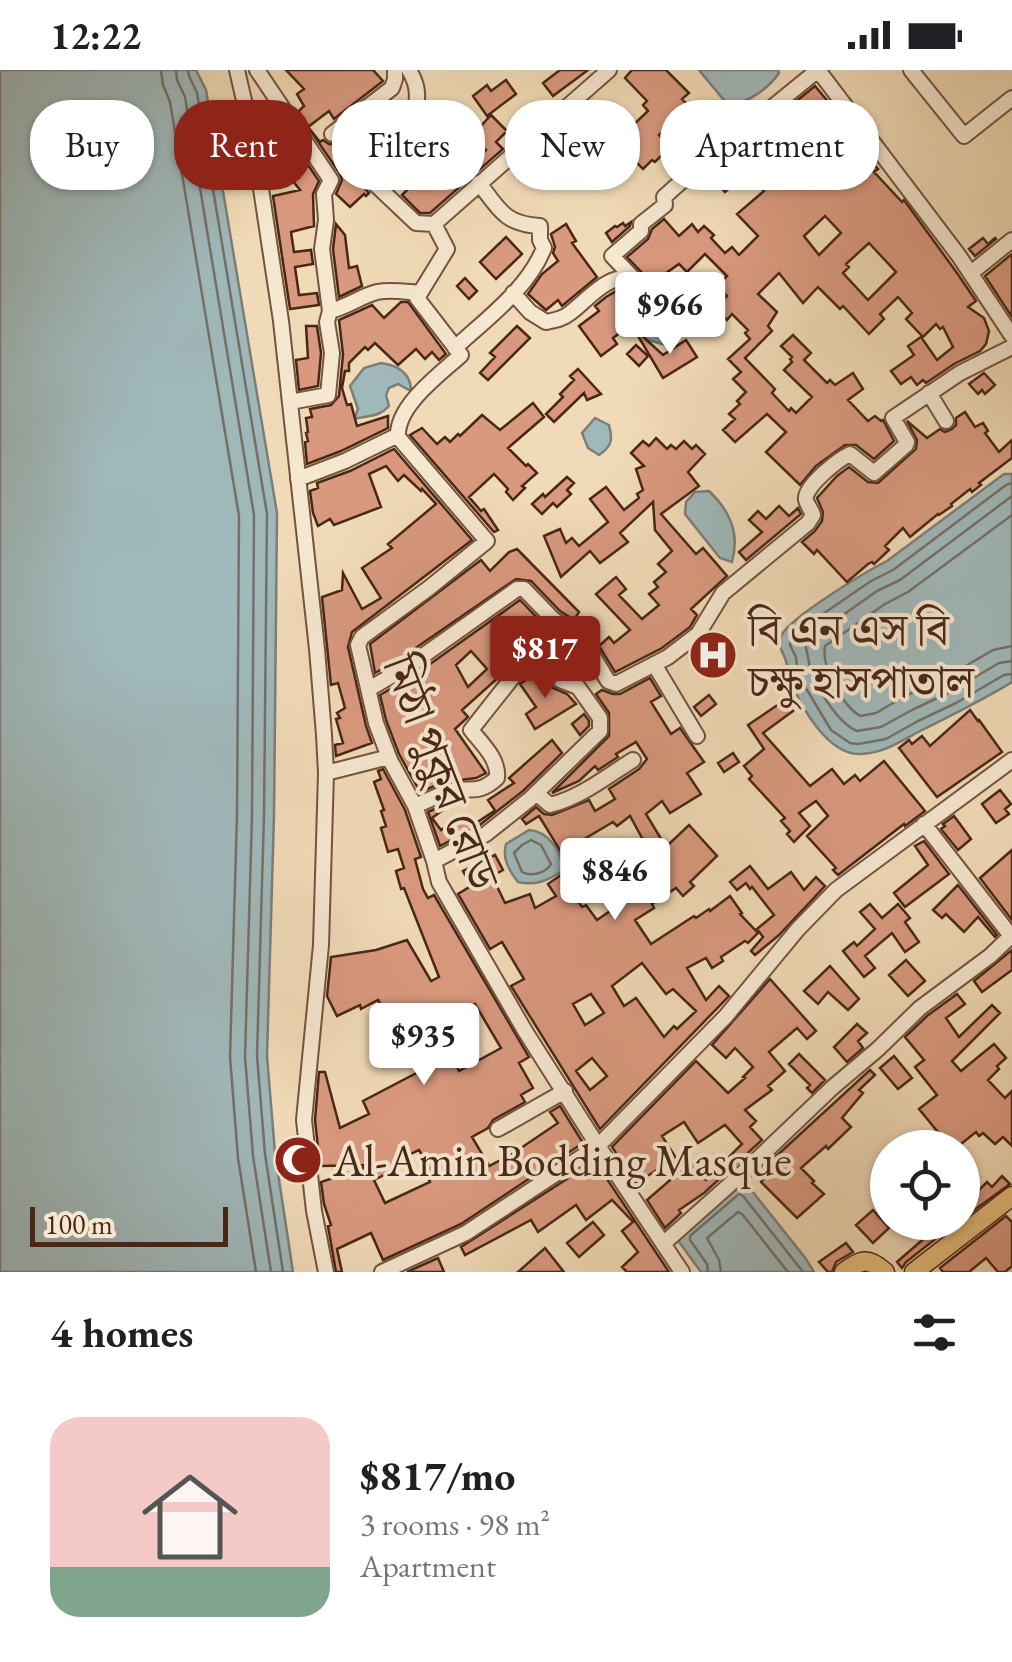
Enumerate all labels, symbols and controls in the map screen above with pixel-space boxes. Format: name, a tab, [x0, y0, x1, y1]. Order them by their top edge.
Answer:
text: 12:22	[50, 11, 141, 60]
chip: Buy	[30, 100, 154, 190]
chip: Rent	[174, 100, 312, 190]
chip: Filters	[332, 100, 485, 190]
chip: New	[505, 100, 640, 190]
chip: Apartment	[660, 100, 879, 190]
pin: $966	[611, 272, 729, 357]
text: $966	[637, 283, 703, 325]
place label: বি এন এস বি চক্ষু হাসপাতাল	[746, 600, 976, 710]
pin: $817	[486, 616, 604, 701]
text: $817	[512, 627, 578, 669]
hospital icon: বি এন এস বি চক্ষু হাসপাতাল	[687, 629, 739, 681]
street label: মিঠা পুকুর রোড	[370, 645, 514, 899]
pin: $846	[556, 838, 674, 923]
text: $846	[582, 849, 648, 891]
pin: $935	[365, 1003, 483, 1088]
text: $935	[391, 1014, 457, 1056]
map controls	[870, 1130, 980, 1240]
button: locate	[870, 1130, 980, 1240]
place label: Al-Amin Bodding Masque	[332, 1131, 792, 1189]
mosque icon: Al-Amin Bodding Masque	[272, 1134, 324, 1186]
scale bar	[30, 1202, 228, 1246]
text: 100 m	[45, 1206, 113, 1242]
text: 4 homes	[50, 1305, 193, 1360]
icon: filters	[907, 1305, 962, 1360]
text: $817/mo	[360, 1448, 516, 1503]
icon: home	[130, 1457, 250, 1577]
text: 3 rooms · 98 m²	[360, 1503, 550, 1545]
text: Apartment	[360, 1545, 496, 1587]

